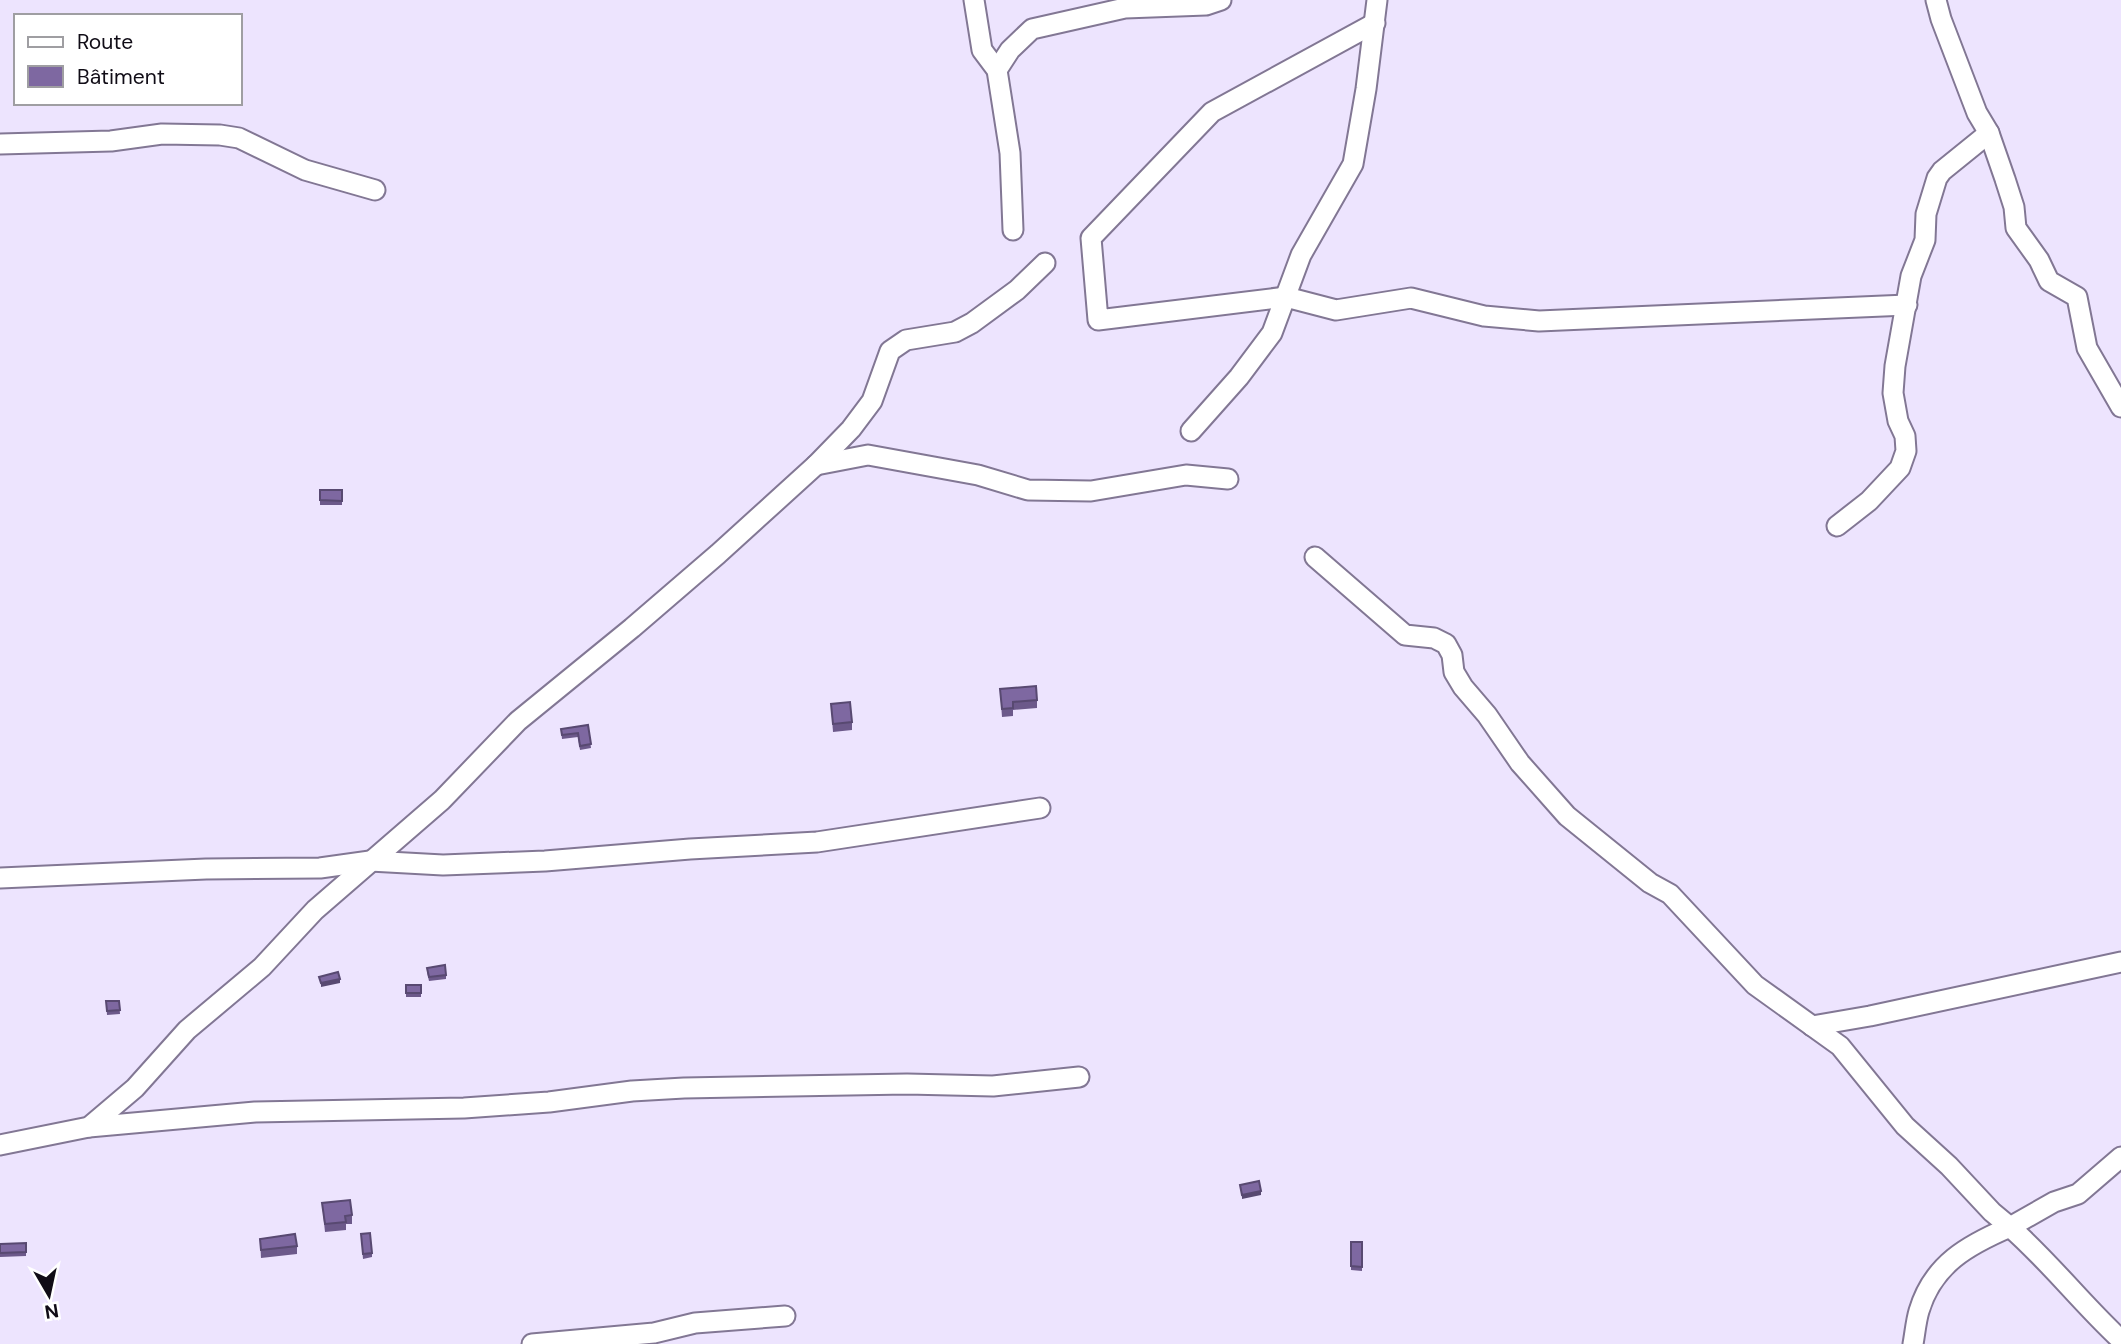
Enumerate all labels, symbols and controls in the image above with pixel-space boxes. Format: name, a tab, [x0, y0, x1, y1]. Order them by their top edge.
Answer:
legend	[14, 14, 242, 105]
text: Route	[77, 28, 133, 56]
text: Bâtiment	[77, 63, 165, 91]
north arrow	[14, 1260, 84, 1330]
text: N	[43, 1298, 60, 1325]

